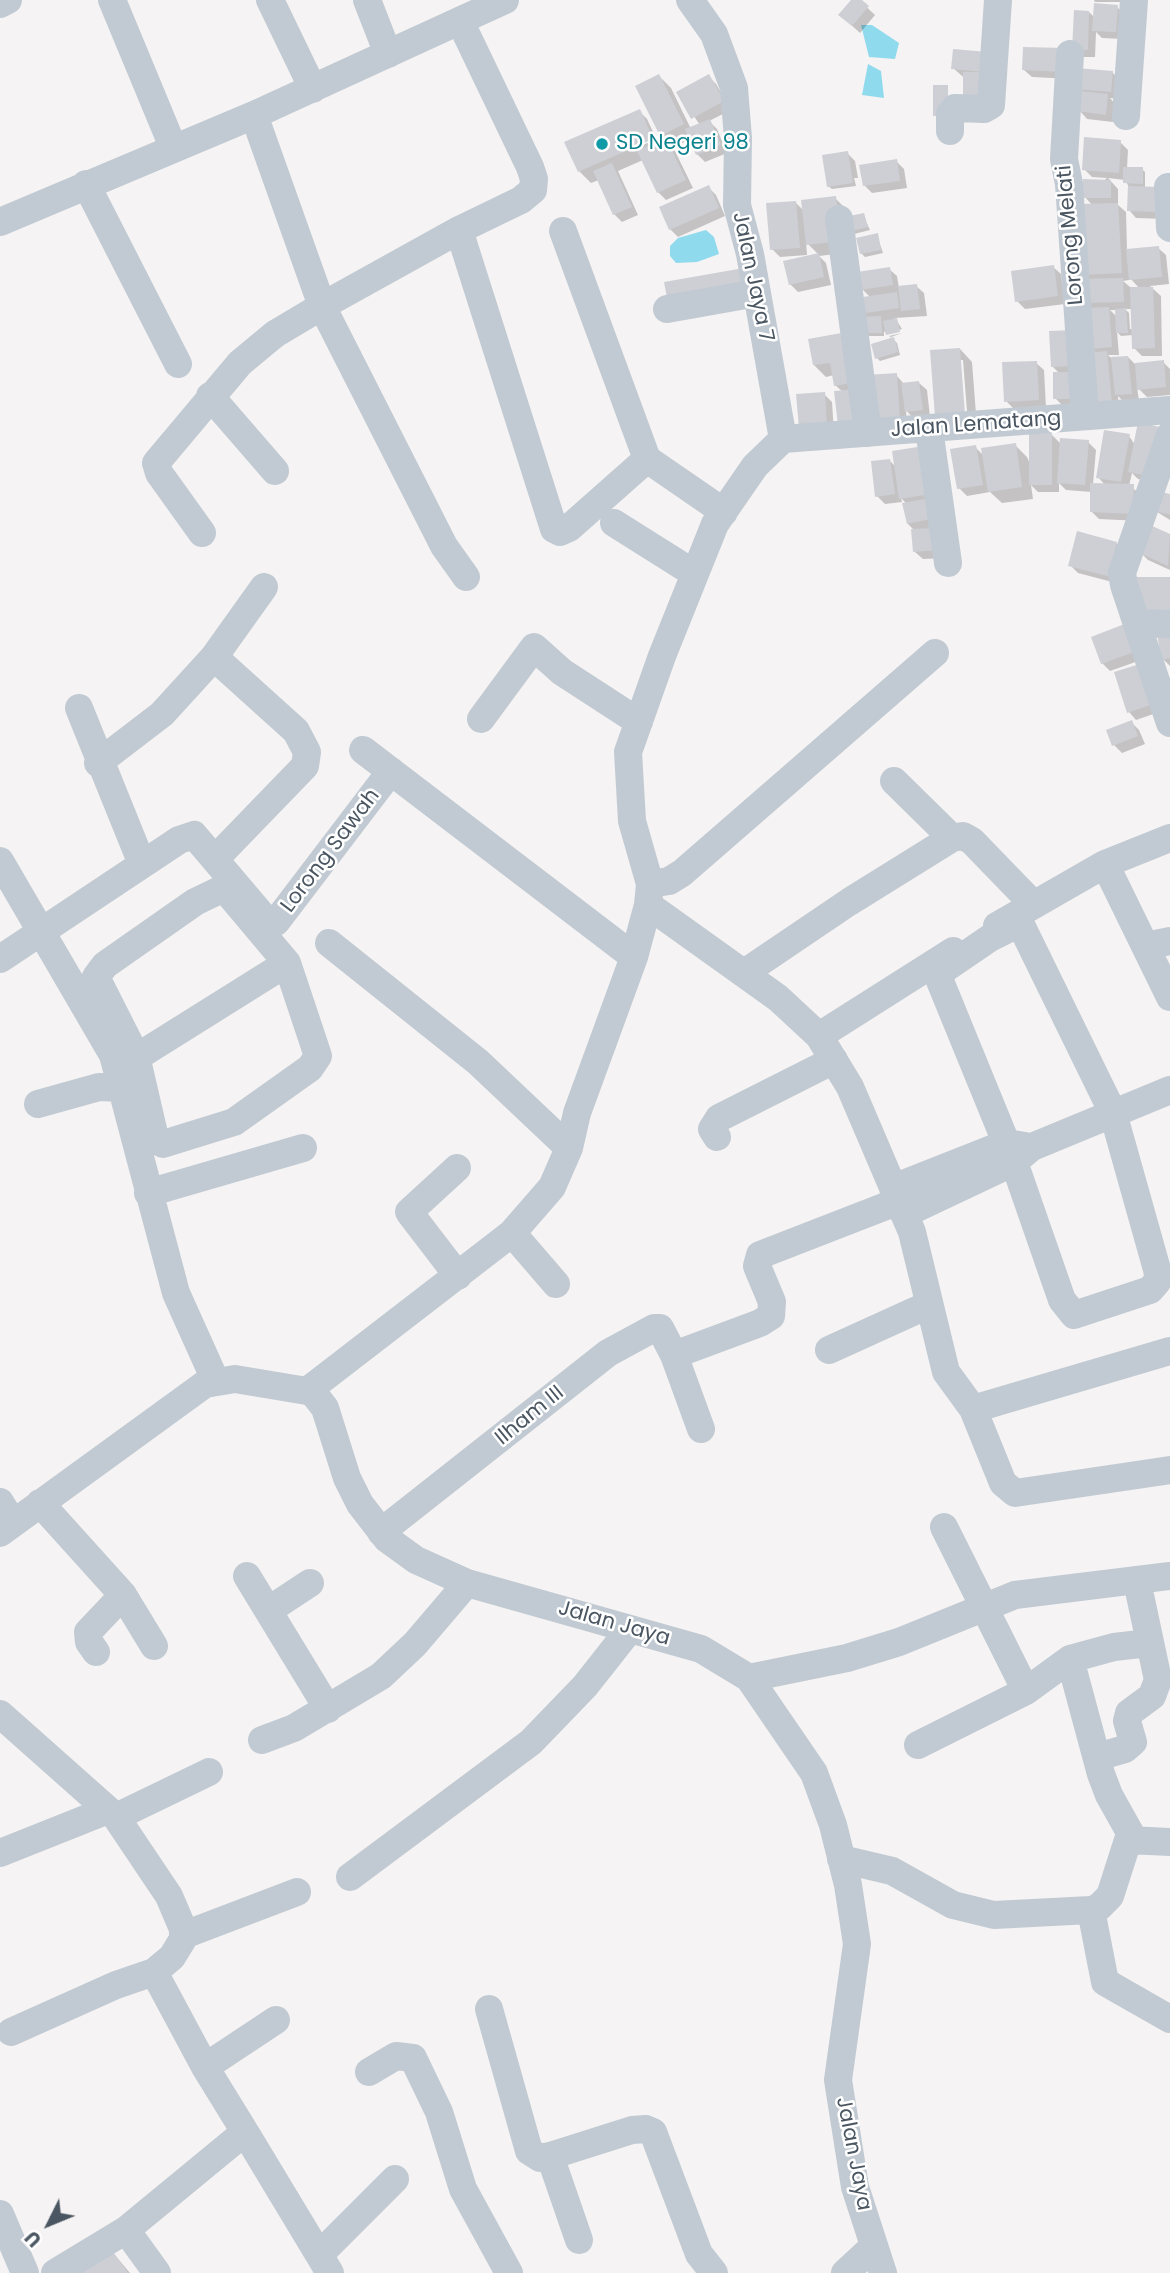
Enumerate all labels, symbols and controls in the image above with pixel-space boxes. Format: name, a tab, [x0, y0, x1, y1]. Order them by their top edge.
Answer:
place label: SD Negeri 98	[616, 131, 749, 157]
marker: SD Negeri 98	[594, 136, 610, 152]
street label: Lorong Melati	[1052, 164, 1090, 306]
street label: Jalan Jaya 7	[726, 210, 778, 344]
street label: Jalan Lematang	[890, 406, 1062, 444]
street label: Lorong Sawah	[276, 784, 386, 918]
street label: Ilham III	[491, 1381, 569, 1451]
street label: Jalan Jaya	[555, 1596, 673, 1652]
street label: Jalan Jaya	[830, 2095, 876, 2213]
north arrow	[14, 2189, 84, 2259]
text: U	[19, 2225, 48, 2253]

